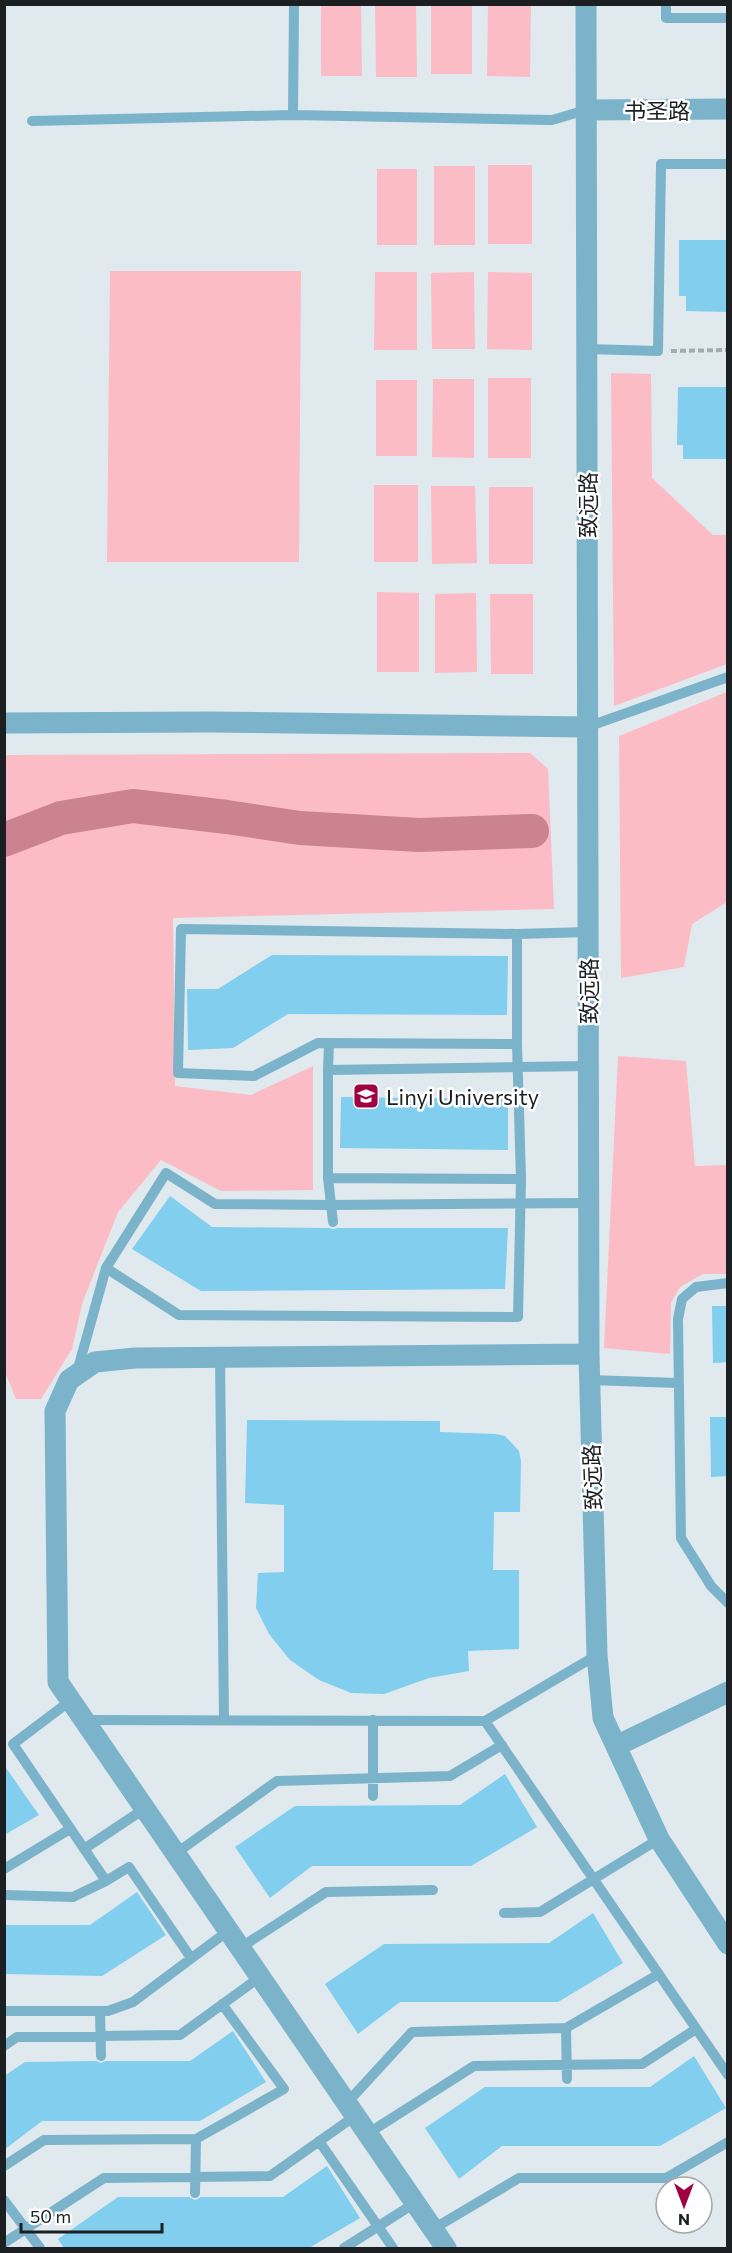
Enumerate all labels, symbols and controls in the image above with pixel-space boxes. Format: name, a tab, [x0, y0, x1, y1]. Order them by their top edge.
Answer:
street label: 书圣路	[624, 97, 690, 124]
street label: 致远路	[574, 472, 601, 538]
street label: 致远路	[575, 958, 602, 1024]
school or university icon: Linyi University	[351, 1081, 381, 1111]
place label: Linyi University	[386, 1083, 539, 1110]
street label: 致远路	[577, 1444, 607, 1510]
north arrow	[654, 2175, 714, 2235]
scale bar	[21, 2196, 162, 2234]
text: 50 m	[30, 2205, 71, 2227]
text: N	[678, 2211, 690, 2230]

